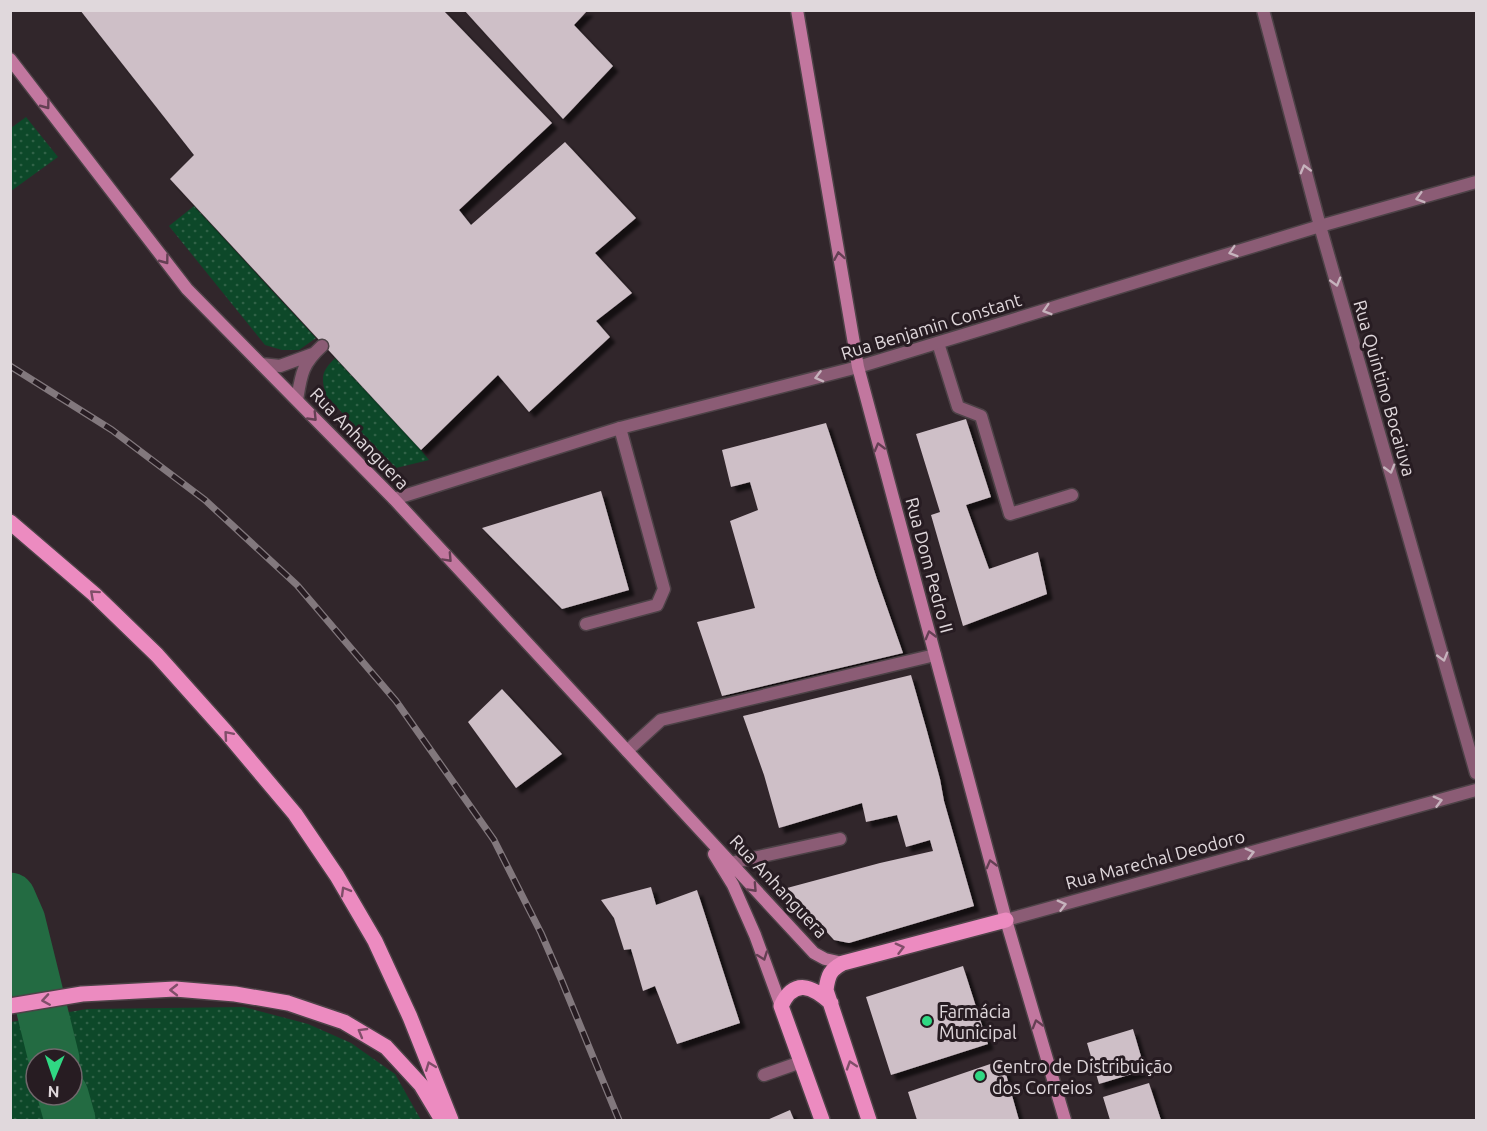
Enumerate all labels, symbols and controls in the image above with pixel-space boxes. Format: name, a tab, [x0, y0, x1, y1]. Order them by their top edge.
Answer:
one-way arrow	[39, 98, 50, 109]
one-way arrow	[1300, 164, 1313, 174]
one-way arrow	[1415, 190, 1425, 203]
one-way arrow	[1228, 245, 1239, 258]
one-way arrow	[833, 251, 846, 261]
one-way arrow	[157, 253, 168, 264]
one-way arrow	[1329, 276, 1341, 287]
street label: Rua Benjamin Constant	[838, 289, 1024, 363]
street label: Rua Quintino Bocaiuva	[1349, 298, 1420, 479]
one-way arrow	[1042, 303, 1053, 315]
one-way arrow	[815, 370, 825, 383]
street label: Rua Anhanguera	[307, 383, 413, 493]
one-way arrow	[305, 409, 316, 420]
one-way arrow	[874, 442, 886, 452]
one-way arrow	[1383, 464, 1395, 474]
street label: Rua Dom Pedro II	[902, 495, 958, 635]
one-way arrow	[441, 551, 452, 561]
one-way arrow	[90, 590, 101, 601]
one-way arrow	[924, 630, 937, 640]
one-way arrow	[1436, 651, 1448, 662]
one-way arrow	[224, 731, 235, 742]
one-way arrow	[1432, 796, 1443, 808]
street label: Rua Marechal Deodoro	[1063, 825, 1247, 893]
street label: Rua Anhanguera	[726, 830, 832, 942]
one-way arrow	[1244, 848, 1255, 860]
one-way arrow	[986, 859, 998, 870]
one-way arrow	[746, 881, 757, 892]
one-way arrow	[341, 887, 353, 897]
one-way arrow	[1056, 900, 1067, 912]
one-way arrow	[895, 943, 905, 956]
one-way arrow	[756, 950, 768, 961]
one-way arrow	[169, 984, 178, 996]
one-way arrow	[42, 994, 51, 1006]
place label: Farmácia Municipal	[939, 1001, 1017, 1042]
marker: Farmácia Municipal	[920, 1014, 934, 1028]
one-way arrow	[1032, 1019, 1044, 1030]
one-way arrow	[358, 1028, 368, 1040]
north arrow	[24, 1047, 84, 1107]
place label: Centro de Distribuição dos Correios	[992, 1056, 1173, 1097]
one-way arrow	[846, 1060, 858, 1071]
one-way arrow	[424, 1061, 437, 1072]
marker: Centro de Distribuição dos Correios	[973, 1069, 987, 1083]
text: N	[47, 1083, 60, 1101]

